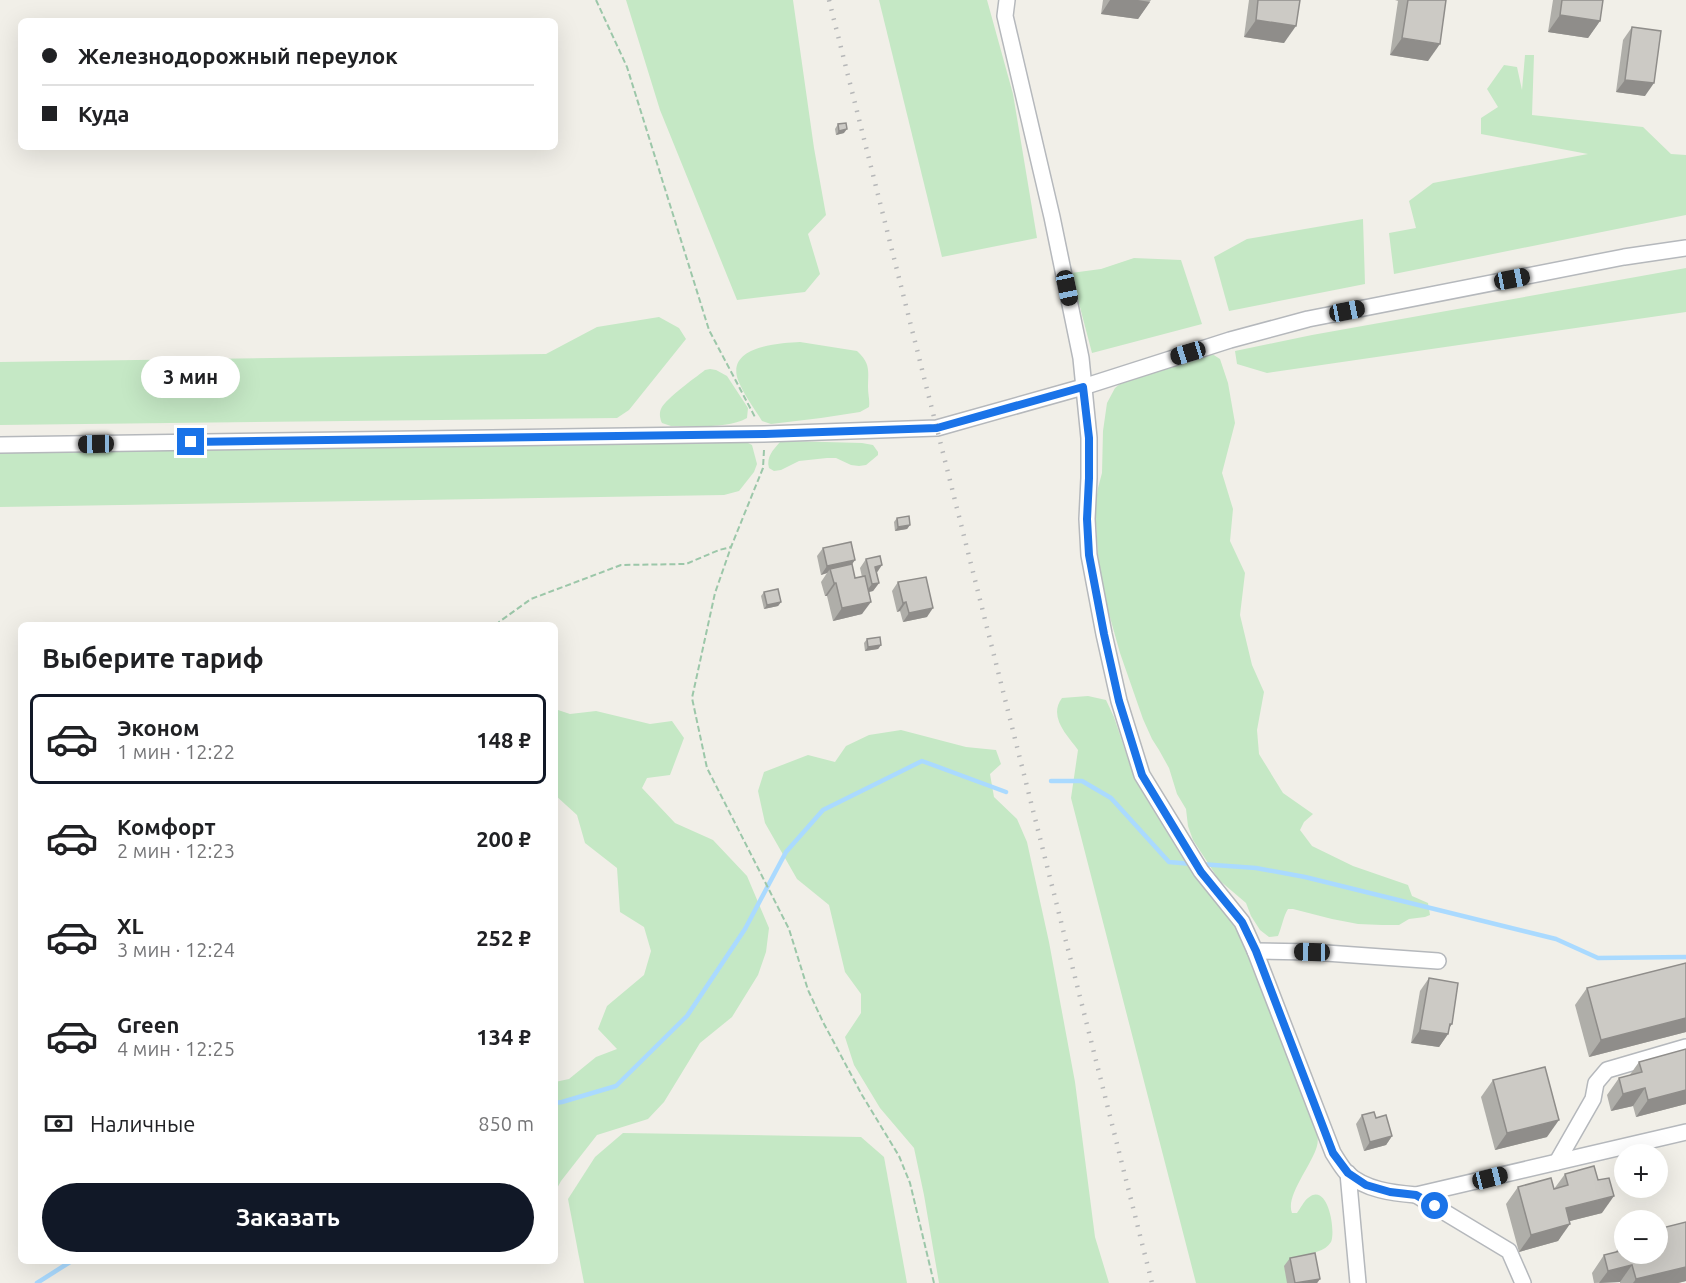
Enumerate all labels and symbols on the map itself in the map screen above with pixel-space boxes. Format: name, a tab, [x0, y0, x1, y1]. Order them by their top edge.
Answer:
car	[1493, 267, 1531, 291]
car	[1054, 269, 1080, 307]
car	[1328, 299, 1366, 323]
car	[1168, 339, 1208, 367]
callout: 3 мин	[142, 355, 240, 397]
route end	[177, 428, 204, 455]
car	[78, 435, 114, 453]
car	[1294, 943, 1330, 961]
car	[1470, 1165, 1510, 1191]
route start	[1421, 1192, 1448, 1219]

